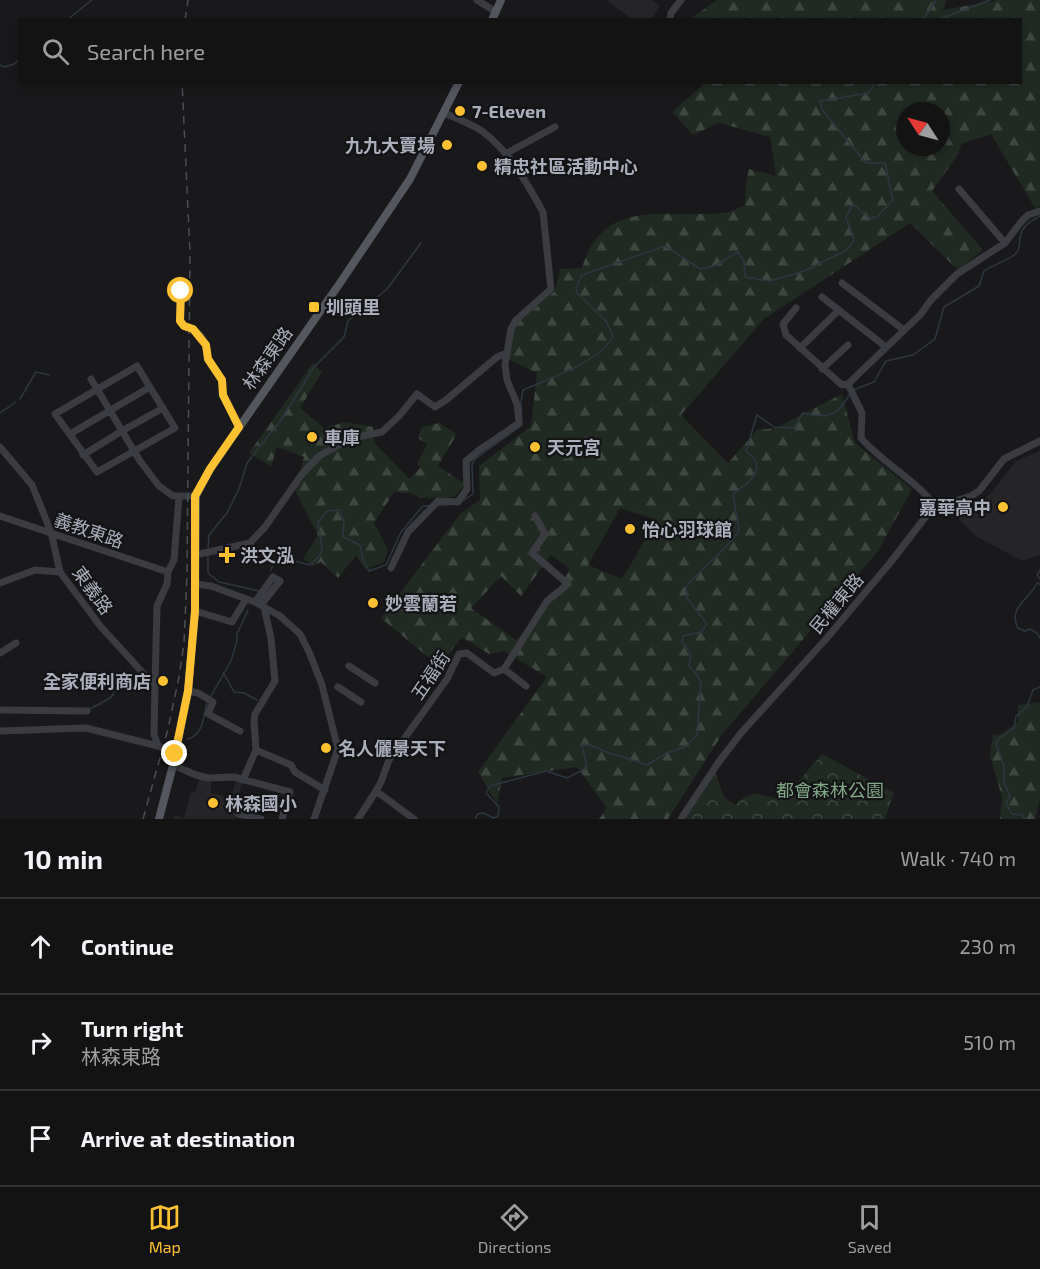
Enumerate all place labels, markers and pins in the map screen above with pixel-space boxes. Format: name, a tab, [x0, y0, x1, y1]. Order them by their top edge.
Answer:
place label: 7-Eleven	[472, 100, 546, 122]
marker: 7-Eleven	[453, 104, 467, 118]
place label: 九九大賣場	[345, 134, 435, 156]
marker: 九九大賣場	[440, 138, 454, 152]
place label: 精忠社區活動中心	[494, 155, 638, 177]
marker: 精忠社區活動中心	[475, 159, 489, 173]
place label: 圳頭里	[326, 296, 380, 318]
marker: 圳頭里	[307, 300, 321, 314]
place label: 車庫	[324, 426, 360, 448]
marker: 車庫	[305, 430, 319, 444]
place label: 天元宮	[547, 436, 601, 458]
marker: 天元宮	[528, 440, 542, 454]
place label: 嘉華高中	[919, 496, 991, 518]
marker: 嘉華高中	[996, 500, 1010, 514]
place label: 怡心羽球館	[642, 518, 732, 540]
marker: 怡心羽球館	[623, 522, 637, 536]
place label: 洪文泓	[240, 544, 294, 566]
marker: 洪文泓	[218, 546, 236, 564]
place label: 妙雲蘭若	[385, 592, 457, 614]
marker: 妙雲蘭若	[366, 596, 380, 610]
place label: 全家便利商店	[43, 670, 151, 692]
marker: 全家便利商店	[156, 674, 170, 688]
place label: 名人儷景天下	[338, 737, 446, 759]
marker: 名人儷景天下	[319, 741, 333, 755]
place label: 林森國小	[225, 792, 297, 814]
marker: 林森國小	[206, 796, 220, 810]

